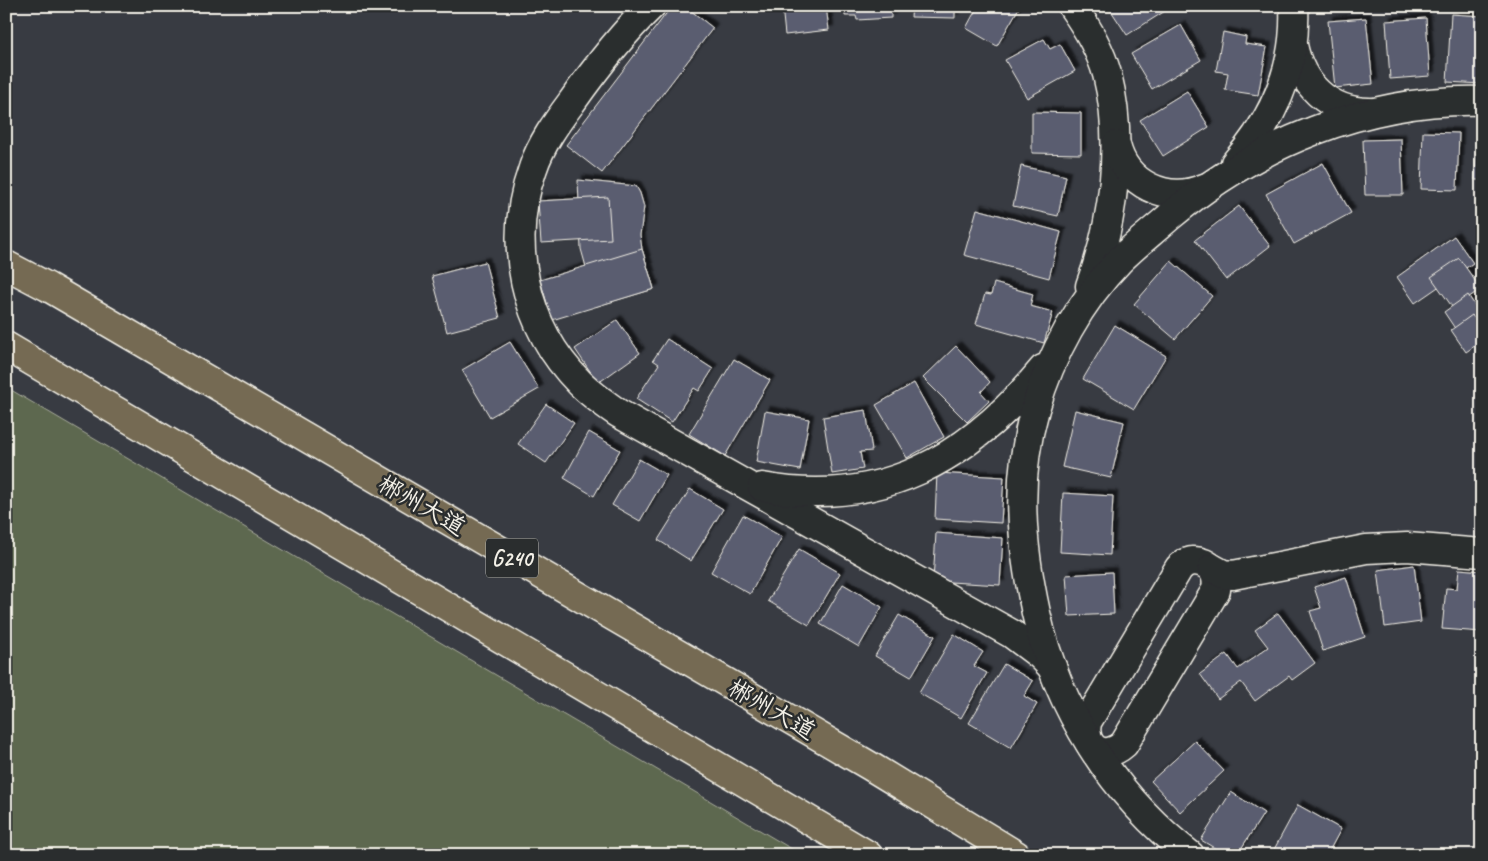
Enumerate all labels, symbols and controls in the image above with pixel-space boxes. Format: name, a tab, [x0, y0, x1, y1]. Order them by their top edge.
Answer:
street label: 郴州大道	[373, 468, 471, 542]
road number: G240	[486, 538, 538, 578]
street label: 郴州大道	[723, 672, 821, 746]

